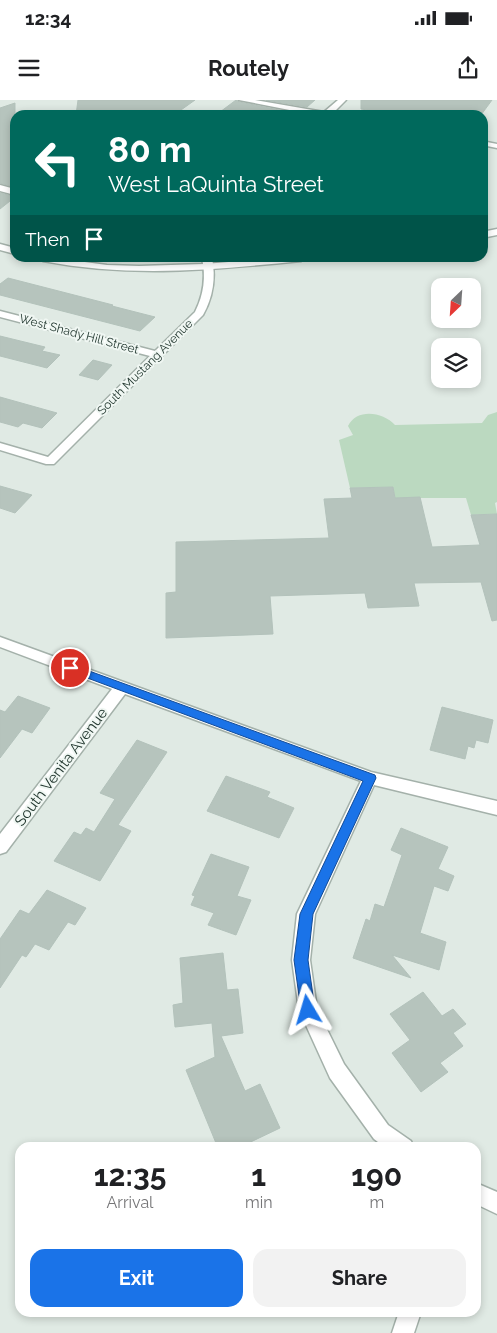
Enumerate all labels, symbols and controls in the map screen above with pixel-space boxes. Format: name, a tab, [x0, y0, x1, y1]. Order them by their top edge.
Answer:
text: 12:34	[25, 7, 71, 29]
icon: menu	[15, 54, 43, 82]
icon: share	[454, 54, 482, 82]
text: Routely	[208, 55, 289, 81]
text: 80 m	[108, 129, 192, 170]
icon: left	[25, 130, 90, 195]
text: West LaQuinta Street	[108, 171, 324, 197]
icon: arrive	[80, 225, 108, 253]
text: Then	[25, 228, 70, 250]
north arrow	[431, 278, 481, 328]
map controls	[431, 278, 481, 388]
street label: West Shady Hill Street	[18, 311, 140, 357]
street label: South Mustang Avenue	[94, 316, 196, 418]
button: layers	[431, 338, 481, 388]
pin	[49, 647, 91, 689]
icon: arrive	[56, 654, 84, 682]
street label: South Venita Avenue	[11, 704, 111, 830]
position arrow	[281, 983, 333, 1035]
text: 12:35	[94, 1158, 166, 1193]
text: 1	[251, 1158, 266, 1193]
text: 190	[351, 1158, 402, 1193]
text: Arrival	[107, 1193, 153, 1212]
text: min	[245, 1193, 273, 1212]
text: m	[369, 1193, 384, 1212]
button: Exit	[30, 1249, 243, 1307]
button: Share	[253, 1249, 466, 1307]

